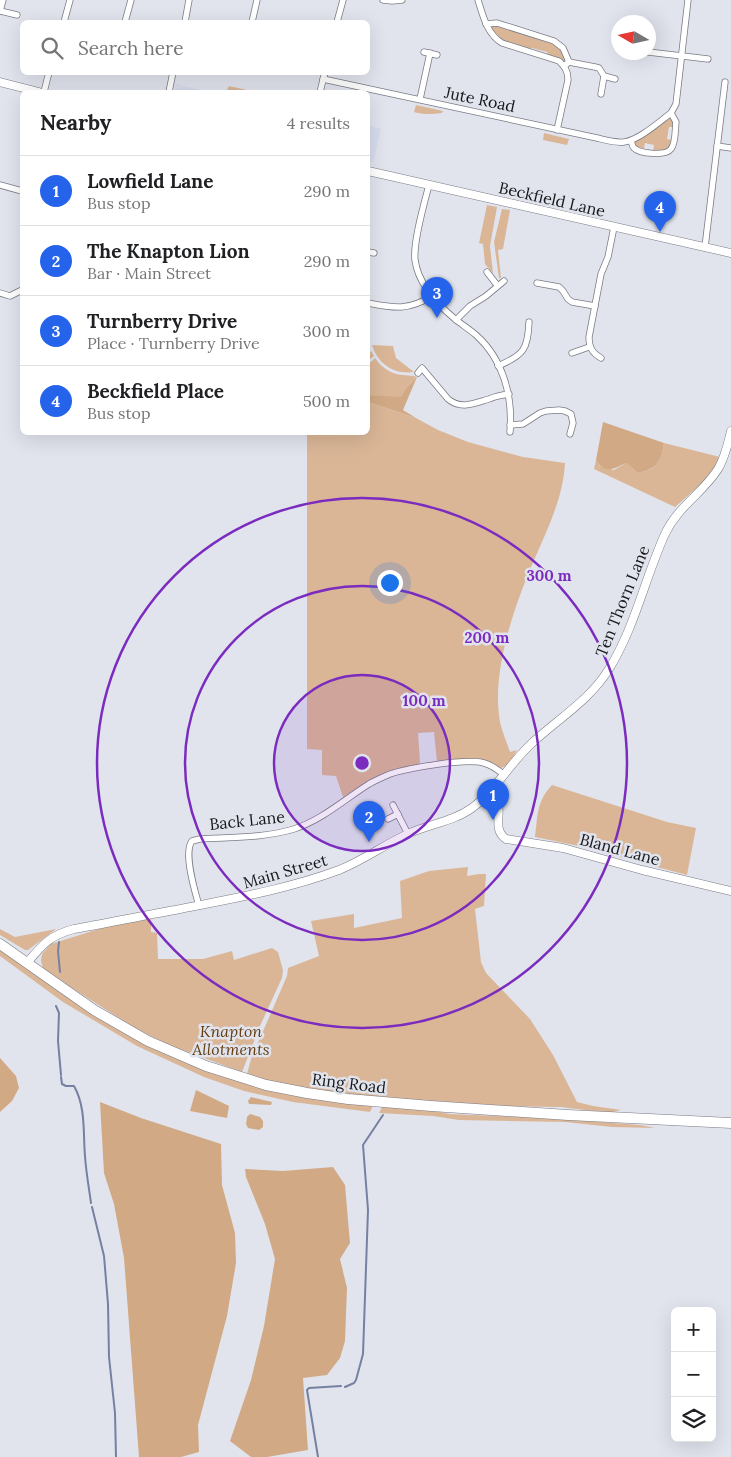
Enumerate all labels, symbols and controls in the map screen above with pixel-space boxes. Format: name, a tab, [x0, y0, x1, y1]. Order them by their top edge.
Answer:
north arrow	[611, 15, 656, 60]
search box	[20, 20, 370, 75]
icon: search	[38, 34, 66, 62]
text: Search here	[78, 36, 184, 60]
street label: Jute Road	[442, 82, 518, 116]
text: Nearby	[40, 109, 111, 136]
text: 4 results	[287, 113, 350, 133]
text: Lowfield Lane	[87, 169, 213, 193]
street label: Beckfield Lane	[497, 177, 608, 221]
text: 1	[53, 181, 59, 201]
text: 290 m	[304, 181, 350, 201]
pin: 4	[644, 191, 676, 232]
text: Bus stop	[87, 193, 151, 213]
text: The Knapton Lion	[87, 239, 250, 263]
text: 2	[52, 251, 60, 271]
text: 290 m	[304, 251, 350, 271]
text: Bar · Main Street	[87, 263, 211, 283]
pin: 3	[421, 277, 453, 318]
text: Turnberry Drive	[87, 309, 237, 333]
text: 3	[52, 321, 60, 341]
text: 300 m	[303, 321, 350, 341]
text: Place · Turnberry Drive	[87, 333, 260, 353]
text: Beckfield Place	[87, 379, 224, 403]
text: 4	[52, 391, 60, 411]
text: 500 m	[303, 391, 350, 411]
text: Bus stop	[87, 403, 151, 423]
street label: Ten Thorn Lane	[591, 542, 654, 660]
text: 300 m	[526, 566, 572, 585]
your location	[377, 570, 403, 596]
text: 200 m	[465, 628, 510, 647]
text: 100 m	[403, 691, 446, 710]
centre of rings	[353, 754, 371, 772]
pin: 1	[477, 779, 509, 820]
pin: 2	[353, 801, 385, 842]
street label: Back Lane	[208, 806, 286, 834]
street label: Bland Lane	[578, 829, 663, 869]
street label: Main Street	[241, 849, 330, 893]
park label: Knapton Allotments	[191, 1021, 270, 1059]
street label: Ring Road	[311, 1069, 388, 1098]
map controls	[671, 1307, 716, 1442]
button: +	[671, 1307, 716, 1352]
button: −	[671, 1352, 716, 1397]
button: layers	[671, 1397, 716, 1442]

